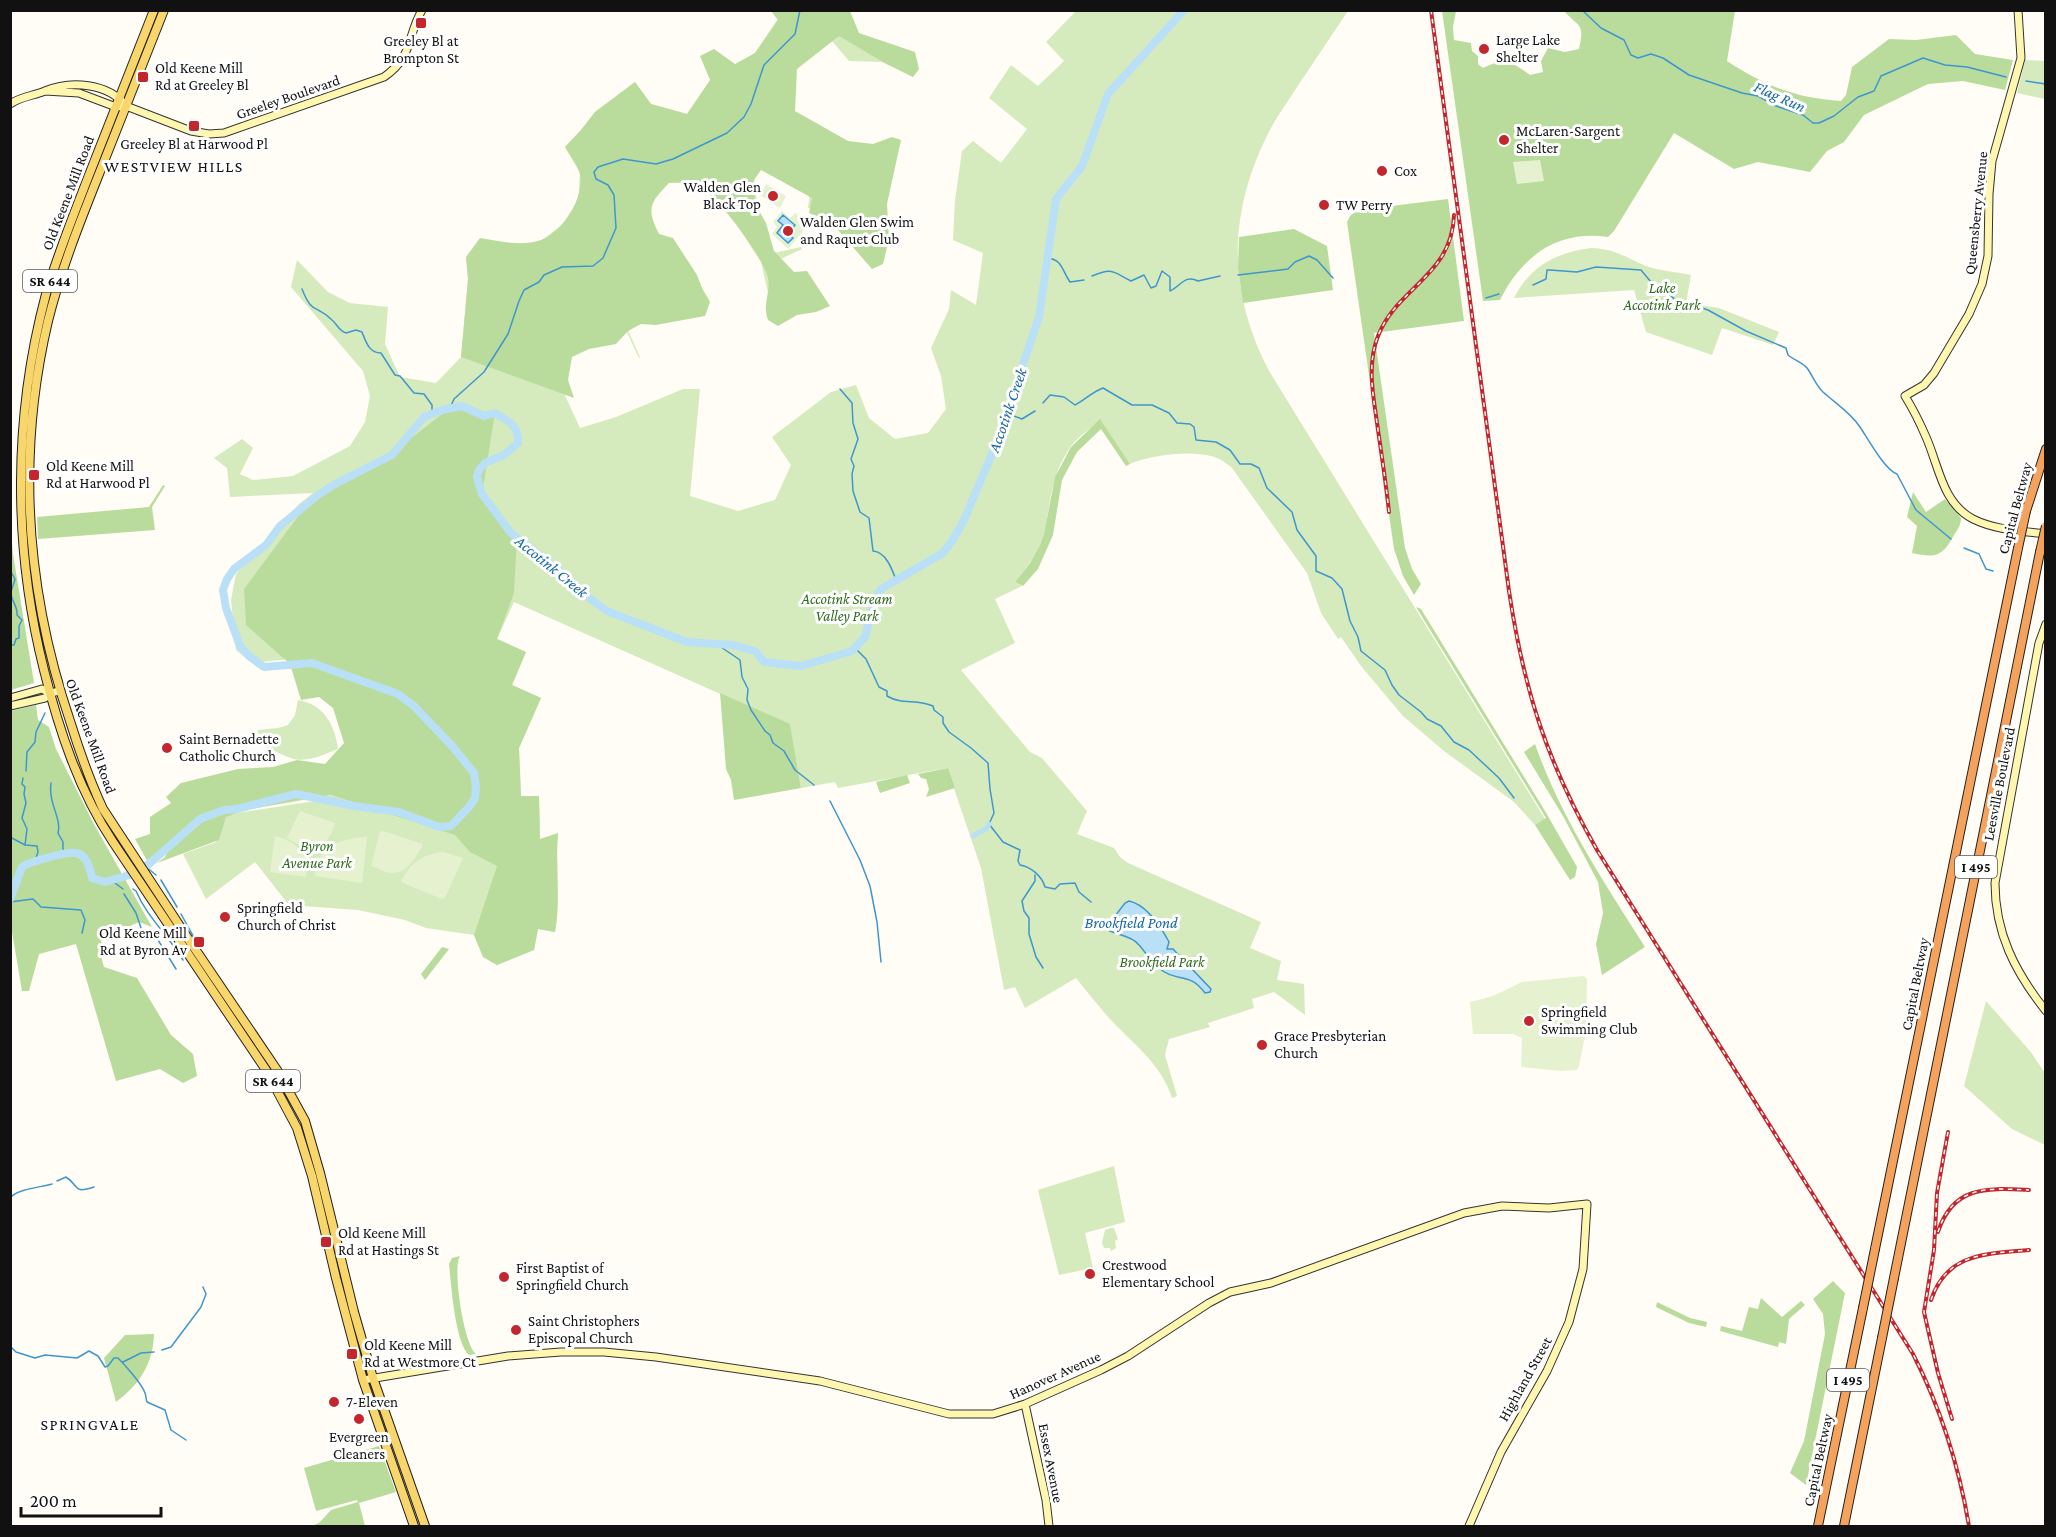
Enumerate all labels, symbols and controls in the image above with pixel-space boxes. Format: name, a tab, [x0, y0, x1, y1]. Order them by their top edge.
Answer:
marker: Greeley Bl at Brompton St	[414, 16, 428, 30]
place label: Large Lake Shelter	[1496, 32, 1561, 65]
place label: Greeley Bl at Brompton St	[383, 33, 460, 67]
marker: Large Lake Shelter	[1477, 42, 1491, 56]
place label: Old Keene Mill Rd at Greeley Bl	[155, 60, 249, 94]
marker: Old Keene Mill Rd at Greeley Bl	[136, 70, 150, 84]
street label: Greeley Boulevard	[234, 72, 342, 123]
water label: Flag Run	[1751, 78, 1808, 116]
marker: Greeley Bl at Harwood Pl	[187, 119, 201, 133]
place label: McLaren-Sargent Shelter	[1516, 123, 1621, 156]
street label: Old Keene Mill Road	[39, 133, 97, 252]
marker: McLaren-Sargent Shelter	[1497, 133, 1511, 147]
place label: Greeley Bl at Harwood Pl	[120, 136, 268, 153]
street label: Queensberry Avenue	[1962, 150, 1991, 276]
district label: WESTVIEW HILLS	[104, 158, 244, 175]
place label: Cox	[1394, 163, 1417, 179]
marker: Cox	[1375, 164, 1389, 178]
place label: Walden Glen Black Top	[684, 179, 761, 213]
marker: Walden Glen Black Top	[766, 189, 780, 203]
place label: TW Perry	[1336, 197, 1392, 214]
marker: TW Perry	[1317, 198, 1331, 212]
place label: Walden Glen Swim and Raquet Club	[800, 214, 914, 248]
marker: Walden Glen Swim and Raquet Club	[781, 224, 795, 238]
road number: SR 644	[23, 270, 77, 292]
park label: Lake Accotink Park	[1623, 280, 1702, 313]
water label: Accotink Creek	[985, 365, 1030, 456]
place label: Old Keene Mill Rd at Harwood Pl	[46, 458, 150, 491]
street label: Capital Beltway	[1995, 460, 2036, 556]
marker: Old Keene Mill Rd at Harwood Pl	[27, 468, 41, 482]
water label: Accotink Creek	[511, 531, 592, 601]
park label: Accotink Stream Valley Park	[801, 591, 893, 625]
street label: Old Keene Mill Road	[63, 676, 119, 796]
street label: Leesville Boulevard	[1980, 726, 2018, 842]
place label: Saint Bernadette Catholic Church	[179, 731, 279, 764]
marker: Saint Bernadette Catholic Church	[160, 741, 174, 755]
park label: Byron Avenue Park	[281, 838, 353, 871]
road number: I 495	[1955, 856, 1997, 878]
place label: Springfield Church of Christ	[237, 900, 337, 933]
marker: Springfield Church of Christ	[218, 910, 232, 924]
water label: Brookfield Pond	[1084, 914, 1178, 932]
place label: Old Keene Mill Rd at Byron Av	[99, 925, 187, 959]
marker: Old Keene Mill Rd at Byron Av	[192, 935, 206, 949]
street label: Capital Beltway	[1898, 936, 1933, 1032]
park label: Brookfield Park	[1119, 954, 1206, 971]
place label: Springfield Swimming Club	[1541, 1004, 1638, 1038]
marker: Springfield Swimming Club	[1522, 1014, 1536, 1028]
place label: Grace Presbyterian Church	[1274, 1028, 1386, 1061]
marker: Grace Presbyterian Church	[1255, 1038, 1269, 1052]
road number: SR 644	[246, 1070, 300, 1092]
place label: Old Keene Mill Rd at Hastings St	[338, 1225, 440, 1259]
marker: Old Keene Mill Rd at Hastings St	[319, 1235, 333, 1249]
place label: Crestwood Elementary School	[1102, 1257, 1214, 1291]
place label: First Baptist of Springfield Church	[516, 1260, 629, 1294]
marker: Crestwood Elementary School	[1083, 1267, 1097, 1281]
marker: First Baptist of Springfield Church	[497, 1270, 511, 1284]
place label: Saint Christophers Episcopal Church	[528, 1313, 640, 1347]
marker: Saint Christophers Episcopal Church	[509, 1323, 523, 1337]
street label: Highland Street	[1495, 1333, 1556, 1424]
place label: Old Keene Mill Rd at Westmore Ct	[364, 1337, 477, 1370]
marker: Old Keene Mill Rd at Westmore Ct	[345, 1347, 359, 1361]
street label: Hanover Avenue	[1007, 1348, 1103, 1402]
road number: I 495	[1827, 1369, 1869, 1391]
place label: 7-Eleven	[346, 1394, 398, 1410]
marker: 7-Eleven	[327, 1395, 341, 1409]
marker: Evergreen Cleaners	[352, 1412, 366, 1426]
street label: Capital Beltway	[1800, 1412, 1837, 1508]
district label: SPRINGVALE	[40, 1416, 140, 1433]
street label: Essex Avenue	[1035, 1422, 1067, 1504]
place label: Evergreen Cleaners	[329, 1429, 389, 1462]
scale bar	[21, 1480, 160, 1518]
text: 200 m	[30, 1491, 77, 1511]

